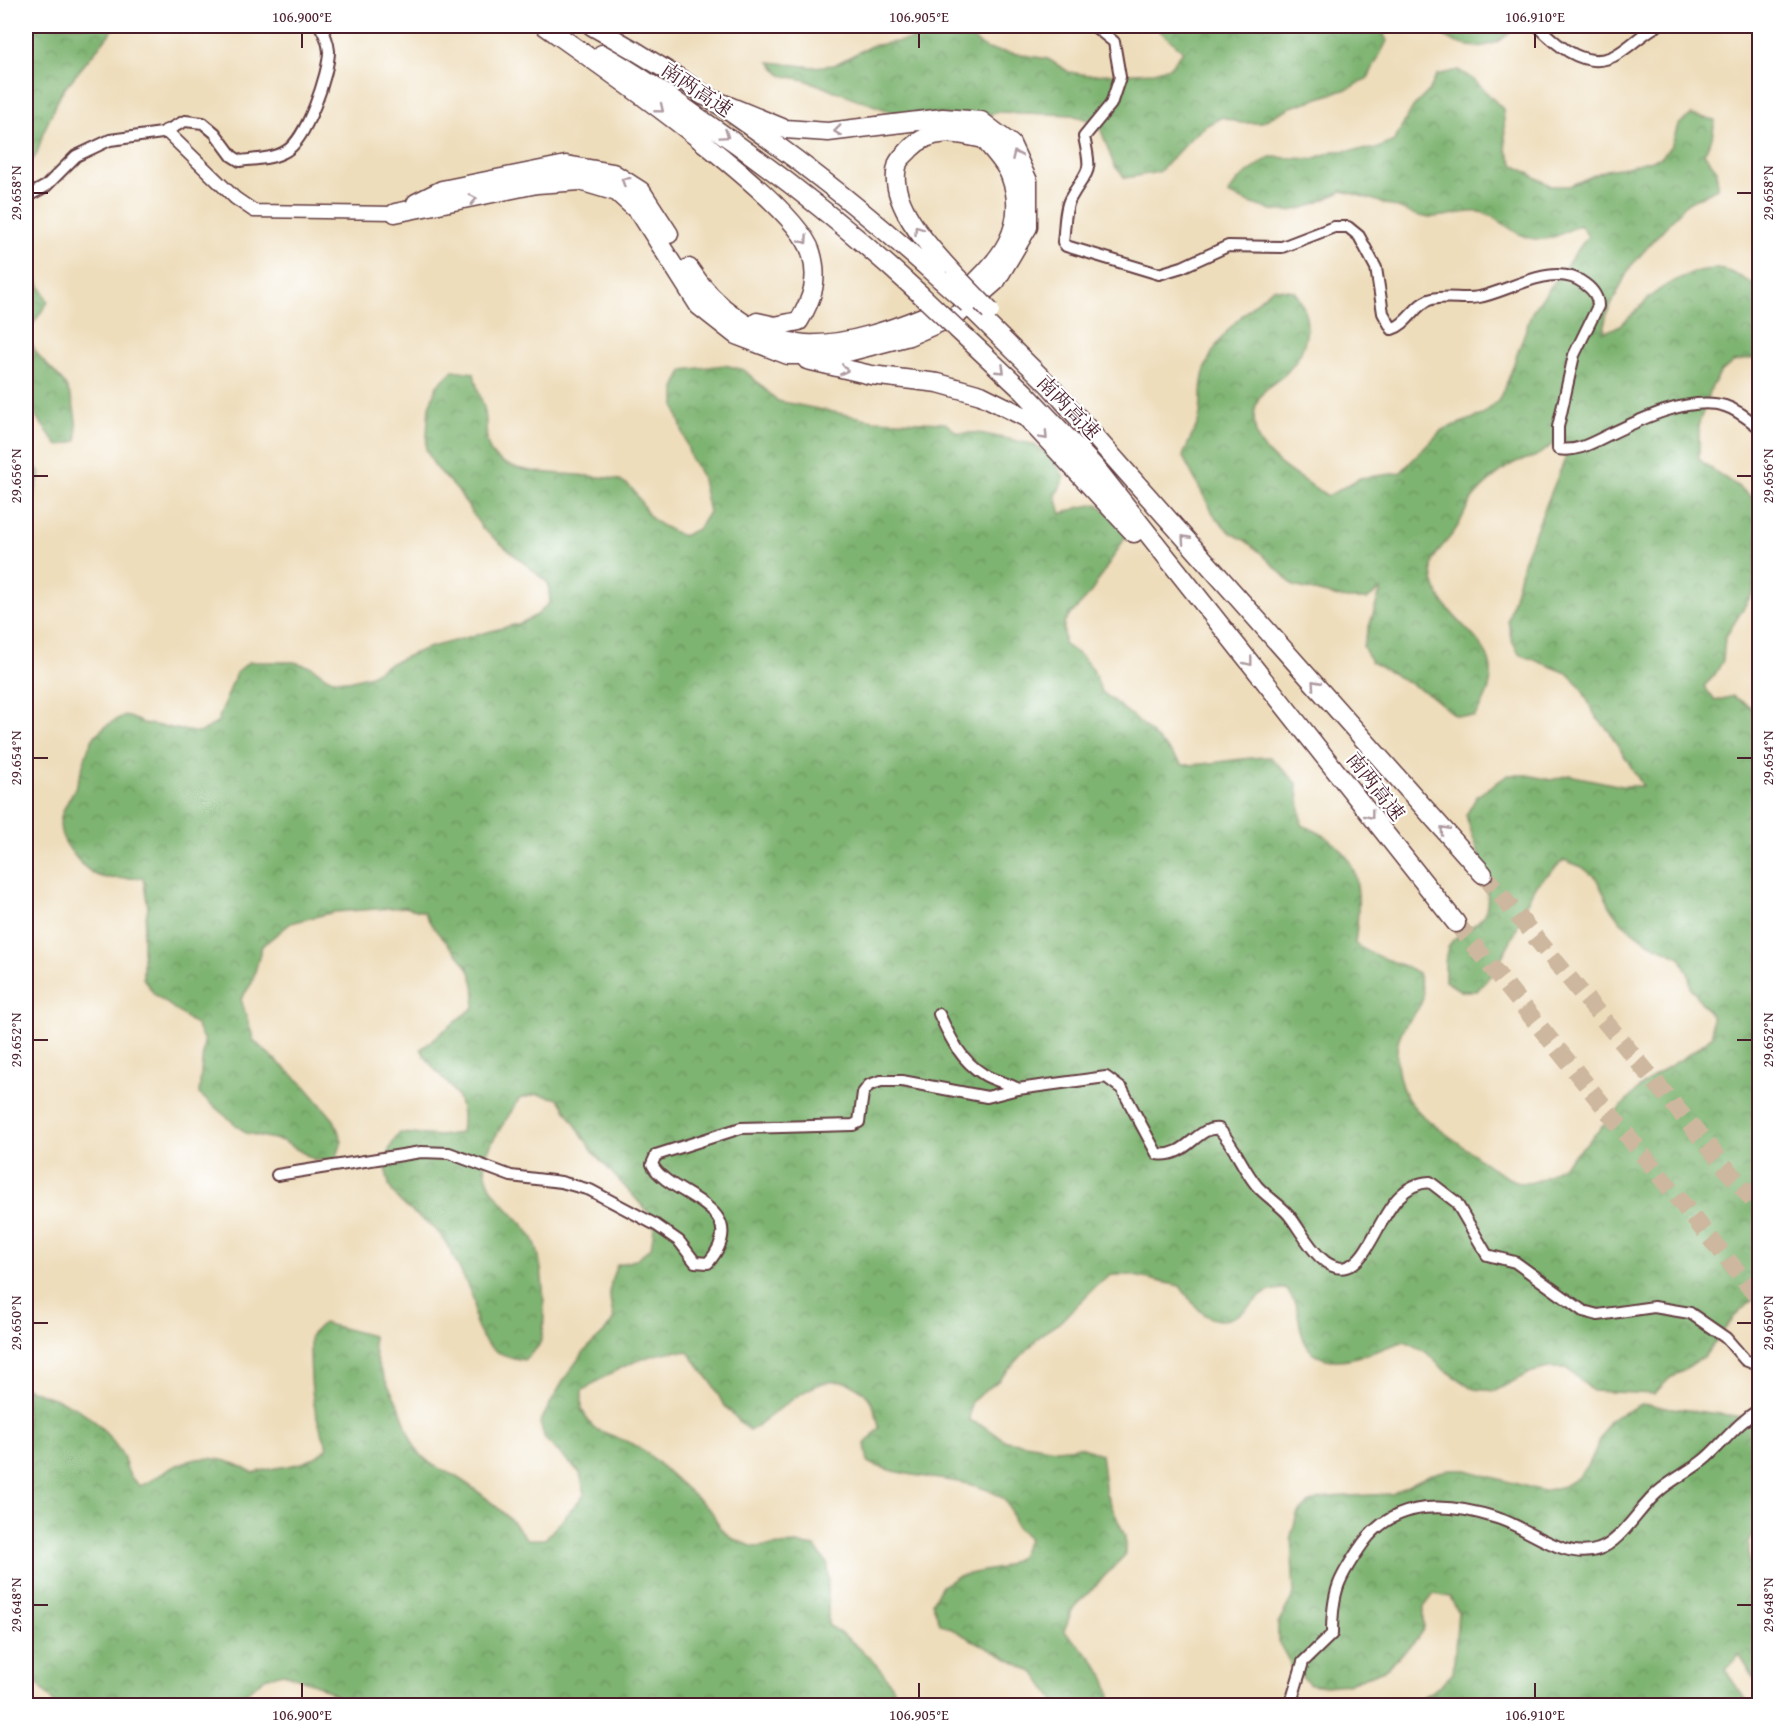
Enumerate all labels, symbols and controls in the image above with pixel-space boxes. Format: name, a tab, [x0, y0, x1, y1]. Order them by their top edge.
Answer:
text: 106.900°E	[272, 6, 332, 27]
text: 106.905°E	[889, 6, 949, 27]
text: 106.910°E	[1505, 6, 1565, 27]
street label: 南两高速	[656, 55, 738, 123]
one-way arrow	[654, 102, 665, 113]
one-way arrow	[833, 124, 842, 137]
one-way arrow	[718, 128, 729, 139]
one-way arrow	[1012, 151, 1024, 162]
text: 29.658°N	[5, 165, 26, 220]
text: 29.658°N	[1757, 165, 1778, 220]
one-way arrow	[621, 176, 631, 188]
one-way arrow	[468, 193, 478, 206]
one-way arrow	[914, 225, 925, 236]
one-way arrow	[797, 233, 808, 244]
one-way arrow	[839, 362, 849, 375]
one-way arrow	[994, 363, 1004, 374]
street label: 南两高速	[1031, 368, 1107, 446]
one-way arrow	[1037, 429, 1048, 440]
text: 29.656°N	[5, 448, 26, 503]
text: 29.656°N	[1757, 448, 1778, 503]
one-way arrow	[1181, 535, 1192, 545]
one-way arrow	[1242, 655, 1253, 666]
one-way arrow	[1311, 681, 1322, 691]
text: 29.654°N	[5, 730, 26, 785]
text: 29.654°N	[1757, 730, 1778, 785]
street label: 南两高速	[1340, 746, 1412, 826]
one-way arrow	[1363, 808, 1374, 819]
one-way arrow	[1440, 826, 1451, 837]
text: 29.652°N	[5, 1012, 26, 1067]
text: 29.652°N	[1757, 1012, 1778, 1067]
text: 29.650°N	[5, 1295, 26, 1350]
text: 29.650°N	[1757, 1295, 1778, 1350]
text: 29.648°N	[5, 1577, 26, 1632]
text: 29.648°N	[1757, 1577, 1778, 1632]
text: 106.900°E	[272, 1704, 332, 1725]
text: 106.905°E	[889, 1704, 949, 1725]
text: 106.910°E	[1505, 1704, 1565, 1725]

